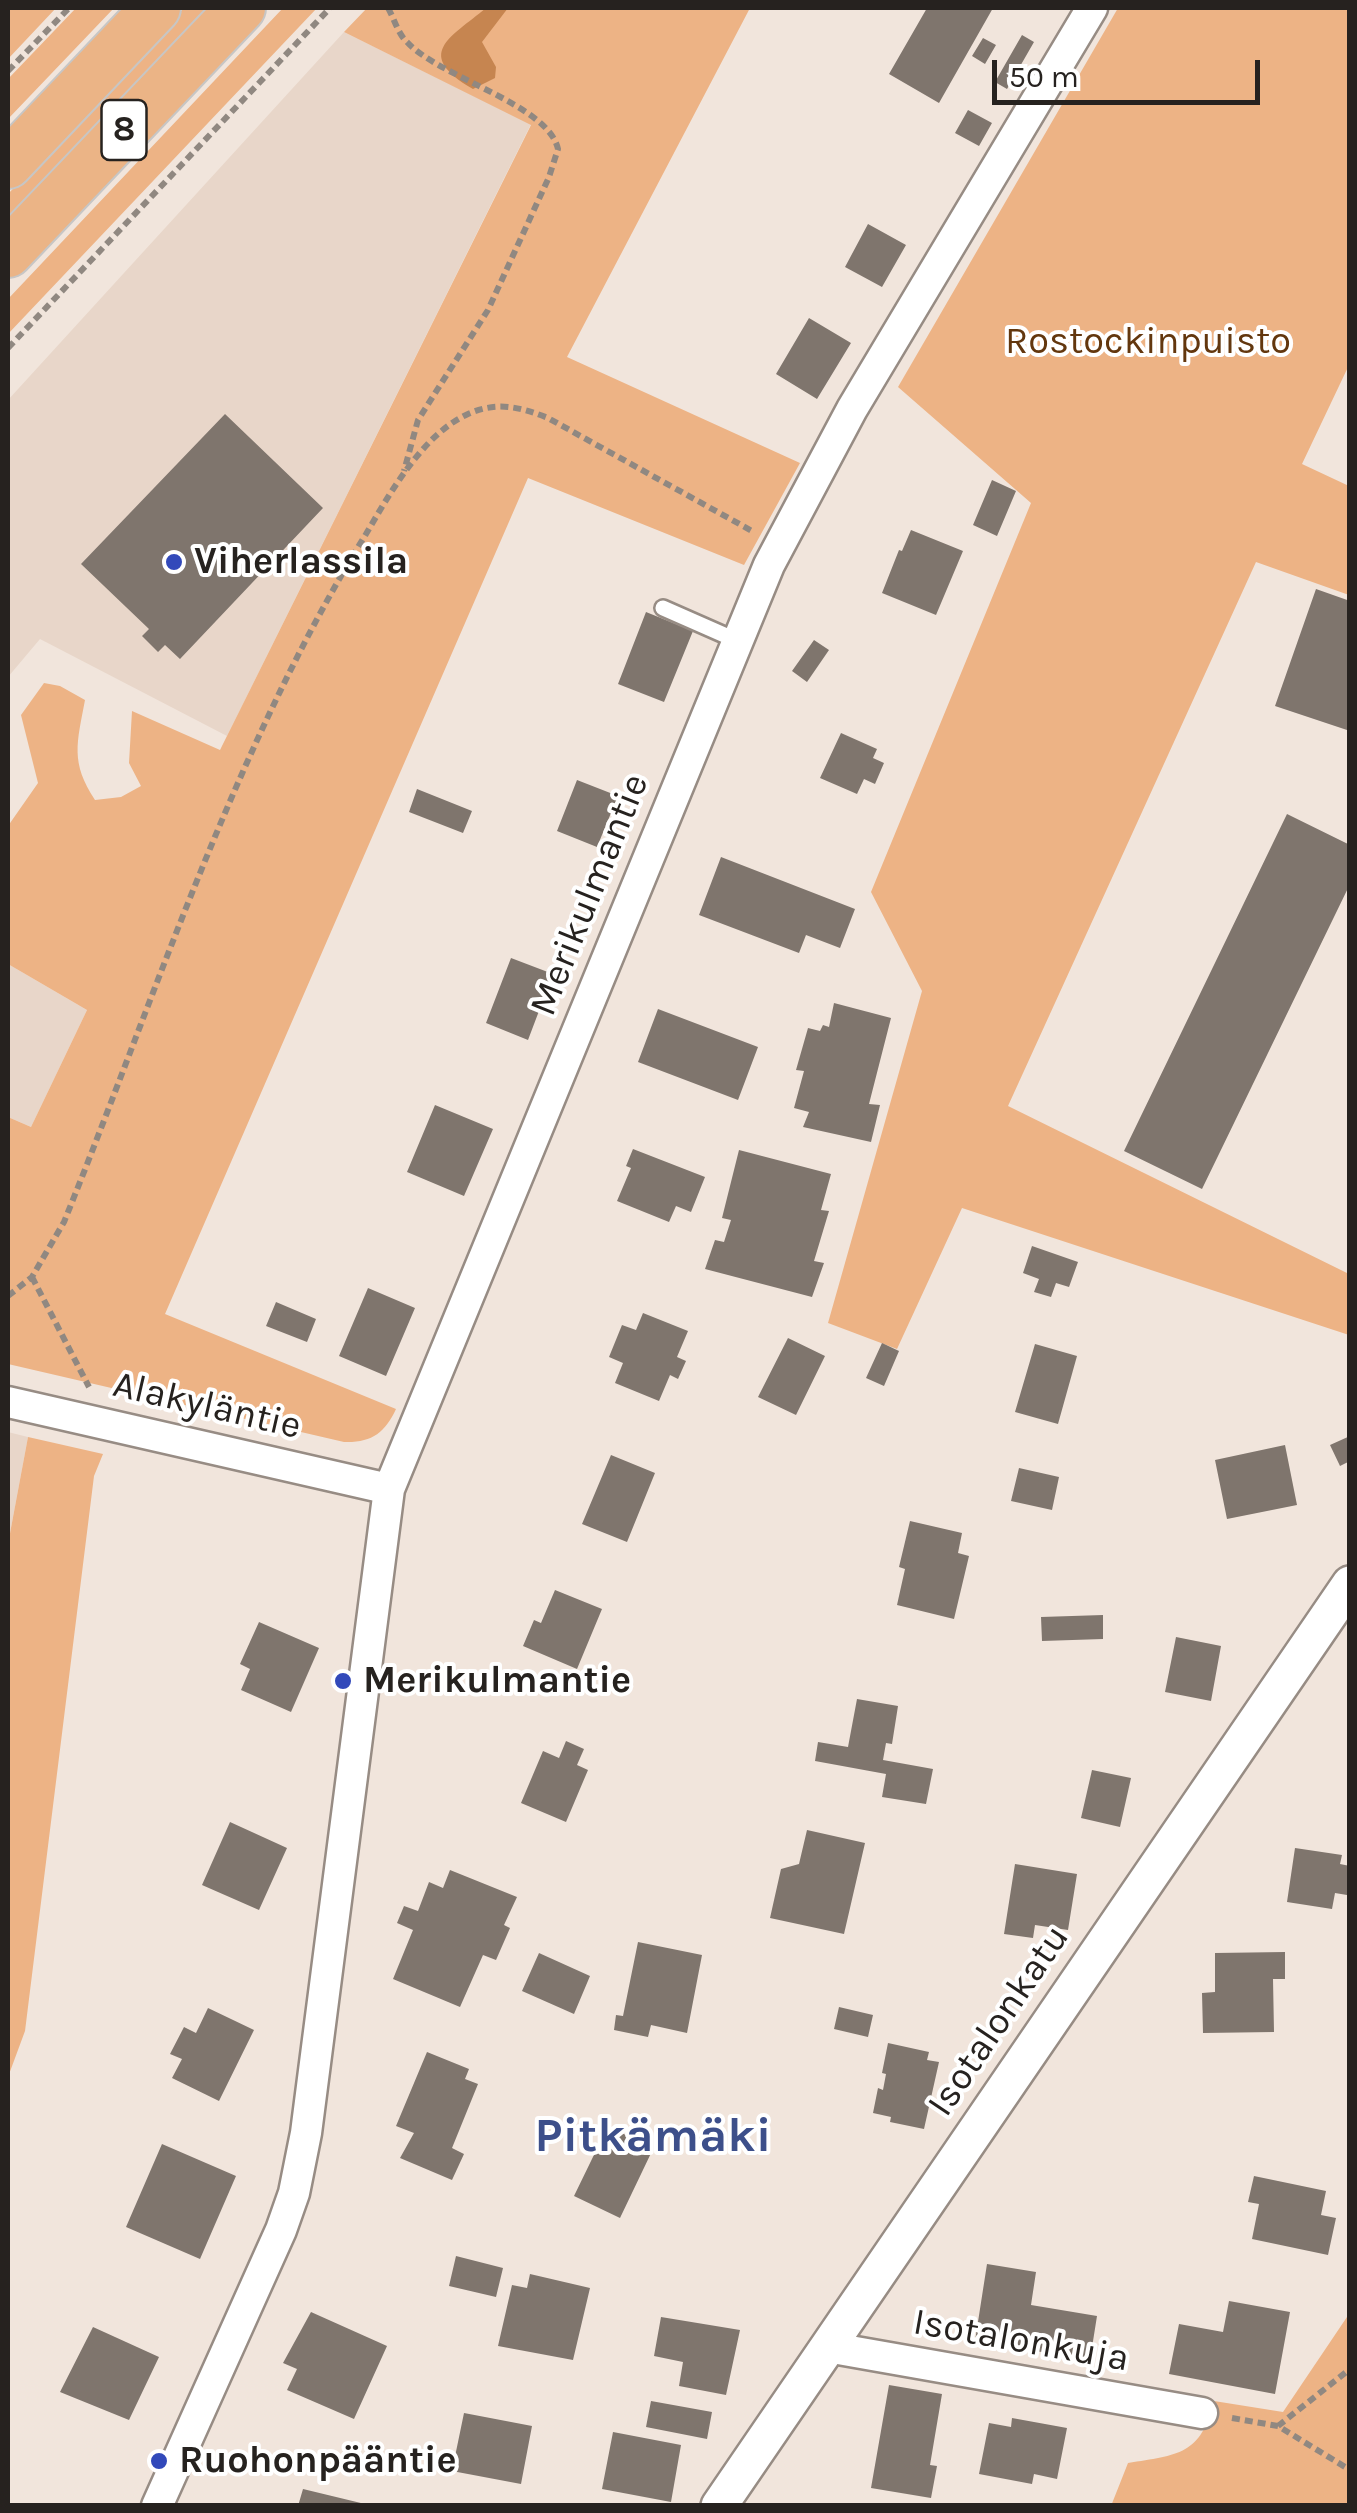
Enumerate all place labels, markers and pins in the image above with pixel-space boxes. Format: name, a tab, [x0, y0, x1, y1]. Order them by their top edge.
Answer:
place label: Viherlassila	[194, 539, 408, 585]
marker: Viherlassila	[163, 551, 185, 573]
place label: Merikulmantie	[363, 1658, 631, 1704]
marker: Merikulmantie	[332, 1670, 354, 1692]
place label: Ruohonpääntie	[179, 2438, 457, 2484]
marker: Ruohonpääntie	[148, 2450, 170, 2472]

